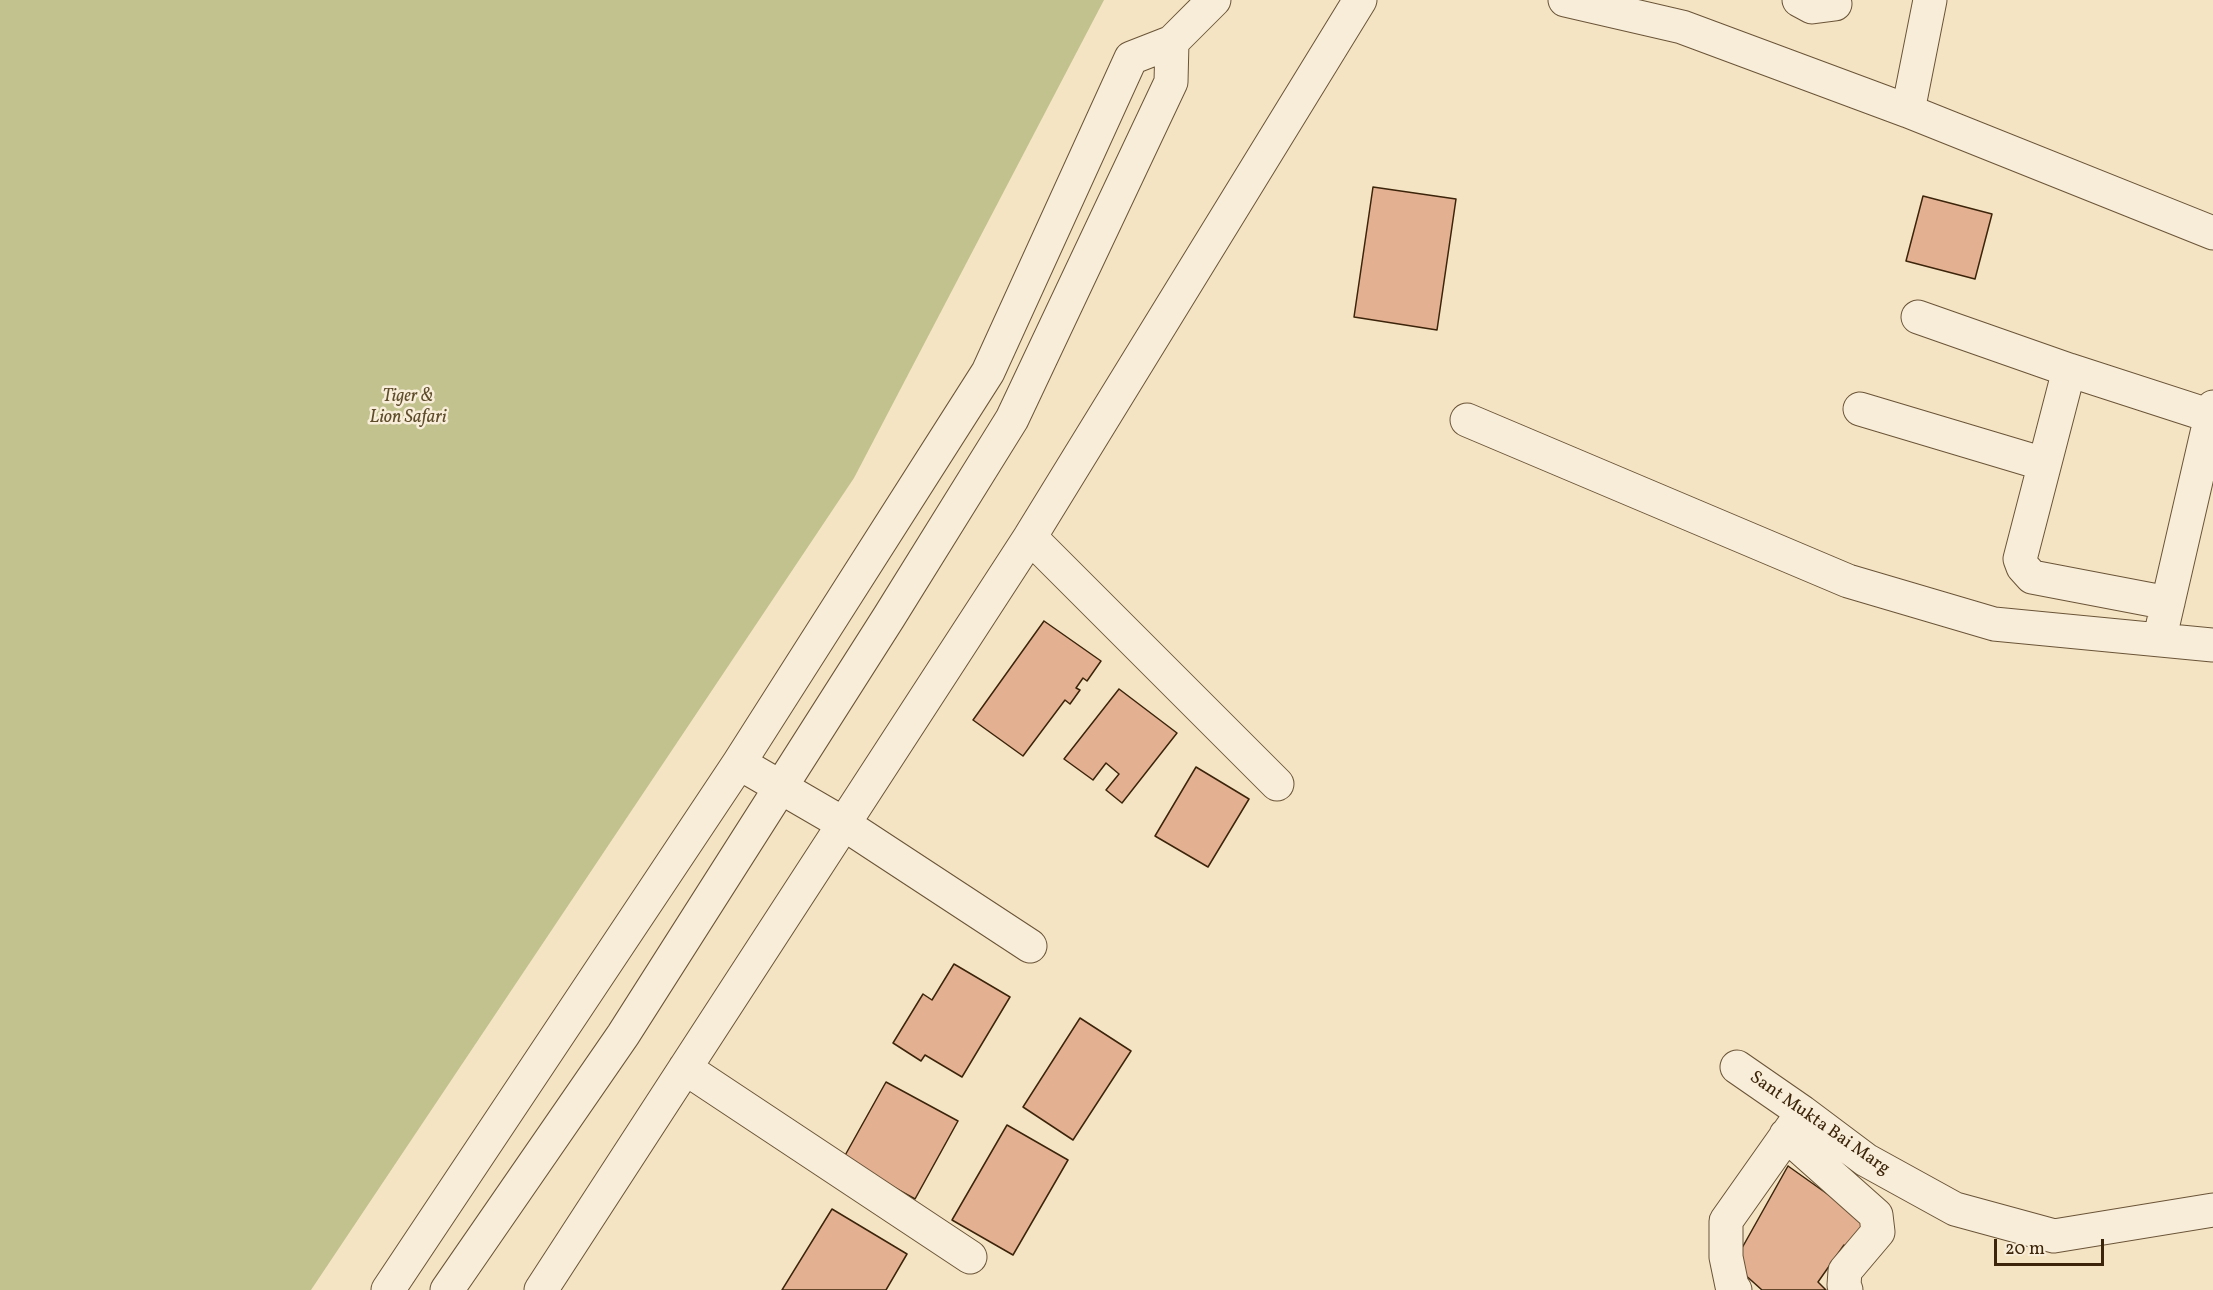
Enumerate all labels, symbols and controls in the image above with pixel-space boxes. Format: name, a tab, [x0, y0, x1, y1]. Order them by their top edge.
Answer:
park label: Tiger & Lion Safari	[370, 387, 446, 430]
street label: Sant Mukta Bai Marg	[1745, 1067, 1893, 1181]
scale bar	[1997, 1227, 2106, 1265]
text: 20 m	[2005, 1237, 2045, 1262]

